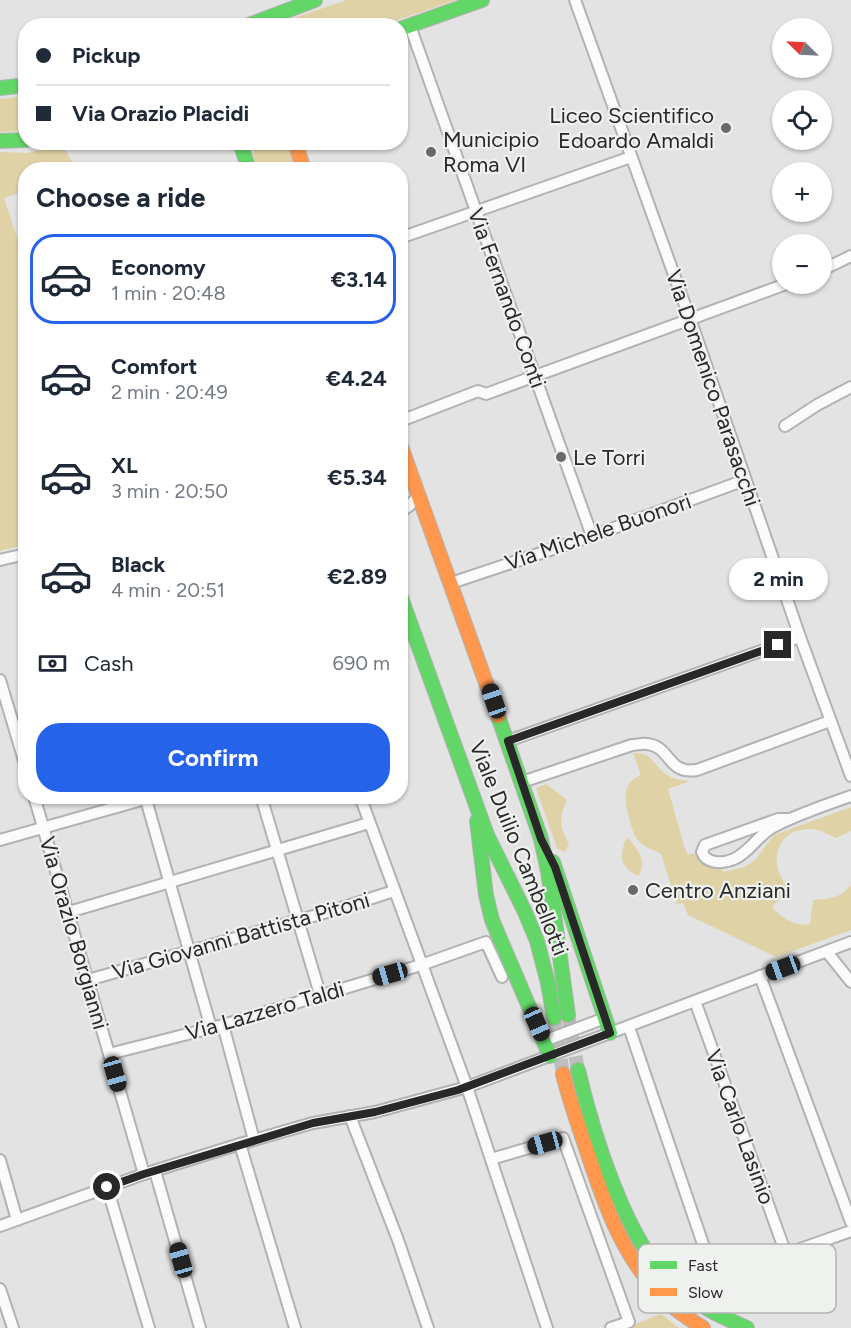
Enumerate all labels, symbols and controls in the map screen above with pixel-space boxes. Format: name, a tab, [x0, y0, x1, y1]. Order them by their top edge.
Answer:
north arrow	[772, 18, 832, 78]
map controls	[772, 18, 832, 294]
text: Pickup	[72, 42, 141, 69]
button: locate	[772, 90, 832, 150]
text: Via Orazio Placidi	[72, 100, 249, 127]
place label: Liceo Scientifico Edoardo Amaldi	[549, 102, 714, 154]
marker: Liceo Scientifico Edoardo Amaldi	[719, 121, 733, 135]
place label: Municipio Roma VI	[443, 126, 539, 178]
marker: Municipio Roma VI	[424, 145, 438, 159]
button: +	[772, 162, 832, 222]
text: Choose a ride	[36, 181, 205, 214]
street label: Via Fernando Conti	[462, 204, 552, 392]
button: −	[772, 234, 832, 294]
icon: car	[39, 252, 93, 306]
text: Economy	[111, 254, 206, 281]
text: €3.14	[331, 266, 387, 293]
street label: Via Domenico Parasacchi	[660, 266, 766, 510]
text: 1 min · 20:48	[111, 281, 226, 305]
icon: car	[39, 351, 93, 405]
text: Comfort	[111, 353, 197, 380]
text: €4.24	[326, 365, 387, 392]
text: 2 min · 20:49	[111, 380, 228, 404]
place label: Le Torri	[573, 444, 645, 471]
icon: car	[39, 450, 93, 504]
marker: Le Torri	[554, 450, 568, 464]
text: XL	[111, 452, 138, 479]
text: €5.34	[327, 464, 387, 491]
text: 3 min · 20:50	[111, 479, 228, 503]
street label: Via Michele Buonori	[501, 487, 695, 577]
icon: car	[39, 549, 93, 603]
text: Black	[111, 551, 165, 578]
callout: 2 min	[728, 558, 828, 600]
text: €2.89	[327, 563, 387, 590]
text: 2 min	[753, 567, 804, 591]
text: 4 min · 20:51	[111, 578, 225, 602]
route end	[764, 631, 791, 658]
icon: cash	[36, 647, 69, 680]
text: Cash	[84, 650, 134, 677]
text: 690 m	[333, 651, 390, 675]
car	[480, 681, 508, 721]
button: Confirm	[36, 723, 390, 792]
street label: Viale Duilio Cambellotti	[464, 737, 574, 959]
street label: Via Orazio Borgianni	[34, 833, 114, 1033]
place label: Centro Anziani	[645, 877, 791, 904]
marker: Centro Anziani	[626, 883, 640, 897]
street label: Via Giovanni Battista Pitoni	[109, 886, 373, 986]
car	[763, 953, 803, 983]
car	[370, 960, 410, 988]
street label: Via Lazzero Taldi	[183, 975, 347, 1047]
car	[521, 1004, 553, 1044]
street label: Via Carlo Lasinio	[699, 1046, 781, 1208]
car	[101, 1054, 129, 1094]
car	[525, 1129, 565, 1157]
route start	[93, 1173, 120, 1200]
car	[167, 1240, 195, 1280]
legend	[638, 1244, 836, 1313]
text: Fast	[688, 1256, 718, 1275]
text: Slow	[688, 1283, 723, 1302]

